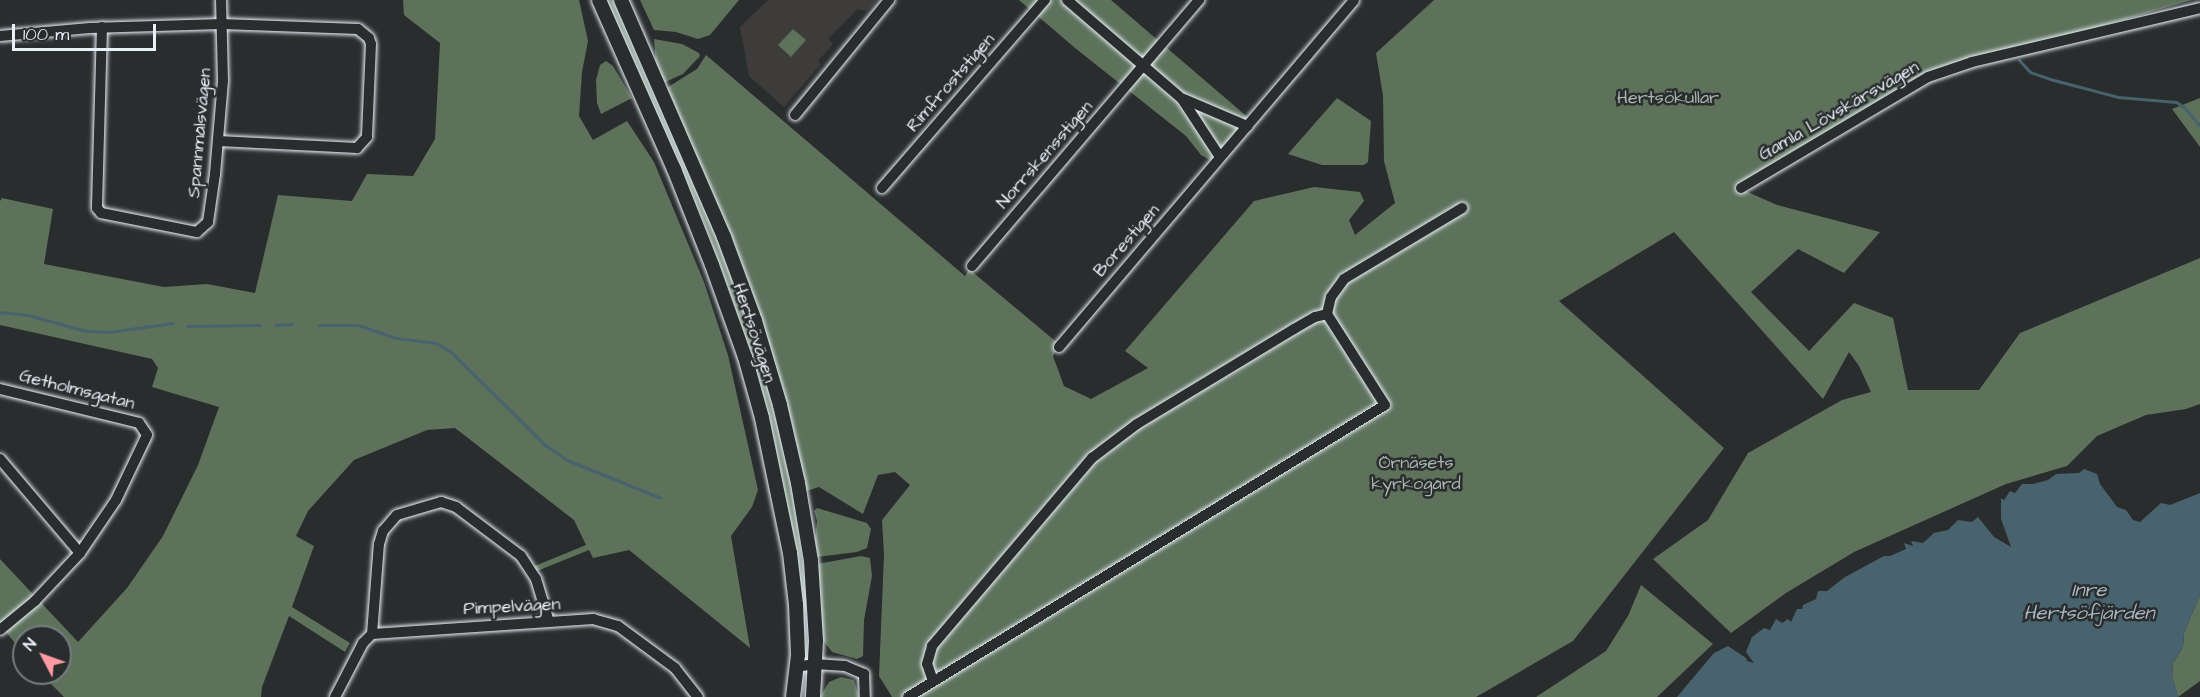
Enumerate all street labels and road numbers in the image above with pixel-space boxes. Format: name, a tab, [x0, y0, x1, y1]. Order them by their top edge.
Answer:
street label: Rimfroststigen	[902, 29, 1000, 137]
street label: Gamla Lövskärsvägen	[1755, 56, 1923, 166]
street label: Spannmålsvägen	[184, 67, 216, 199]
street label: Norrskensstigen	[992, 97, 1098, 213]
street label: Borestigen	[1089, 200, 1165, 282]
street label: Hertsövägen	[728, 280, 780, 386]
street label: Getholmsgatan	[17, 365, 137, 415]
street label: Pimpelvägen	[463, 594, 561, 620]

